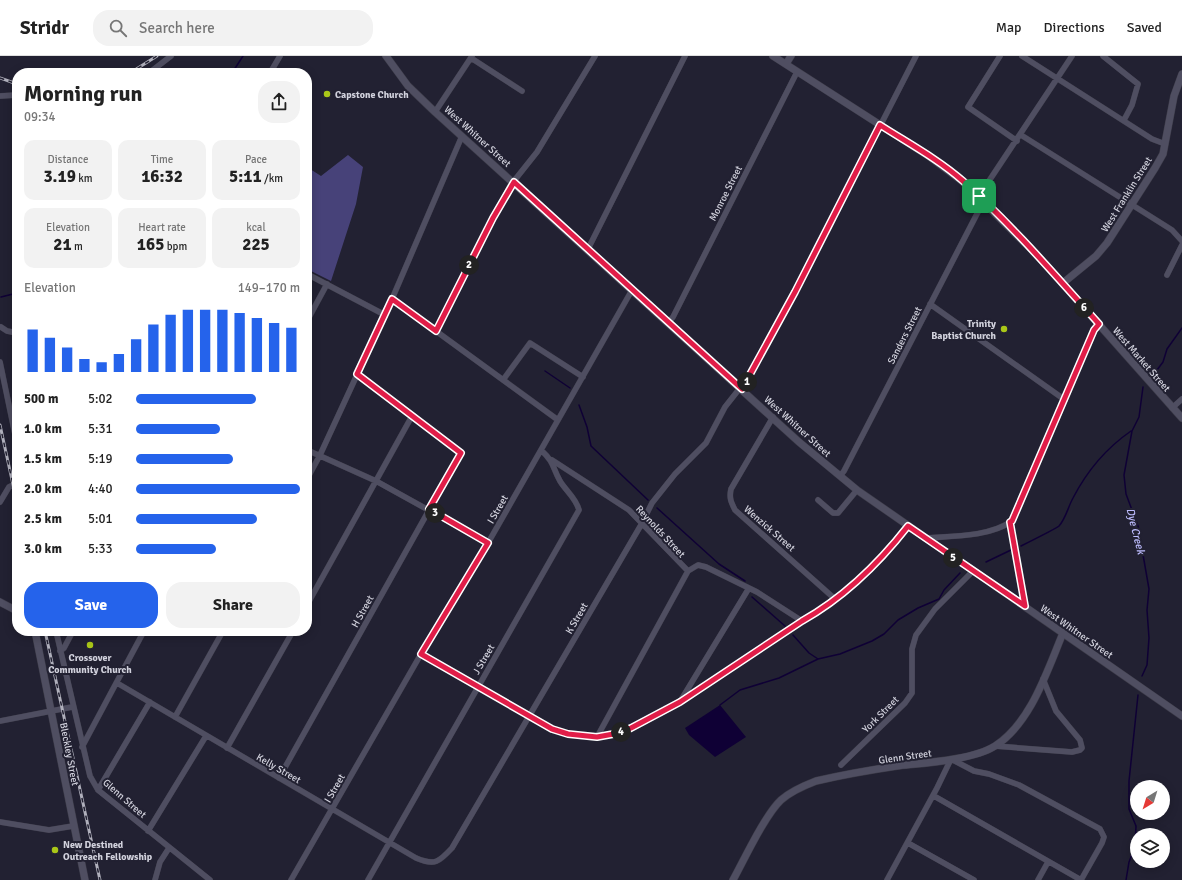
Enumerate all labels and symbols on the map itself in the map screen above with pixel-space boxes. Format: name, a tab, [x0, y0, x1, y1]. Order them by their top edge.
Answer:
marker: Capstone Church	[322, 89, 332, 99]
place label: Capstone Church	[335, 89, 409, 101]
street label: West Whitner Street	[441, 104, 514, 170]
street label: West Franklin Street	[1099, 154, 1155, 234]
street label: Monroe Street	[707, 163, 745, 223]
pin	[962, 179, 996, 213]
pin: 2	[459, 255, 479, 275]
pin: 6	[1074, 298, 1094, 318]
street label: Sanders Street	[885, 304, 925, 366]
place label: Trinity Baptist Church	[931, 318, 997, 342]
marker: Trinity Baptist Church	[999, 324, 1009, 334]
street label: West Market Street	[1110, 325, 1173, 395]
pin: 1	[737, 372, 757, 392]
street label: West Whitner Street	[761, 394, 834, 460]
street label: I Street	[485, 493, 511, 526]
pin: 3	[425, 503, 445, 523]
street label: Reynolds Street	[633, 503, 688, 561]
street label: Wenzick Street	[741, 503, 798, 555]
water label: Dye Creek	[1124, 507, 1148, 557]
pin: 5	[943, 548, 963, 568]
street label: H Street	[349, 593, 377, 630]
street label: K Street	[563, 600, 591, 636]
street label: West Whitner Street	[1038, 602, 1115, 662]
marker: Crossover Community Church	[85, 640, 95, 650]
street label: J Street	[470, 642, 497, 677]
place label: Crossover Community Church	[48, 652, 132, 676]
street label: York Street	[860, 694, 902, 735]
street label: Bleckley Street	[57, 722, 81, 787]
pin: 4	[611, 722, 631, 742]
street label: Glenn Street	[878, 747, 933, 767]
street label: Kelly Street	[254, 751, 303, 787]
street label: I Street	[322, 772, 348, 805]
street label: Glenn Street	[100, 777, 149, 821]
north arrow	[1130, 780, 1170, 820]
place label: New Destined Outreach Fellowship	[63, 839, 153, 863]
marker: New Destined Outreach Fellowship	[50, 845, 60, 855]

